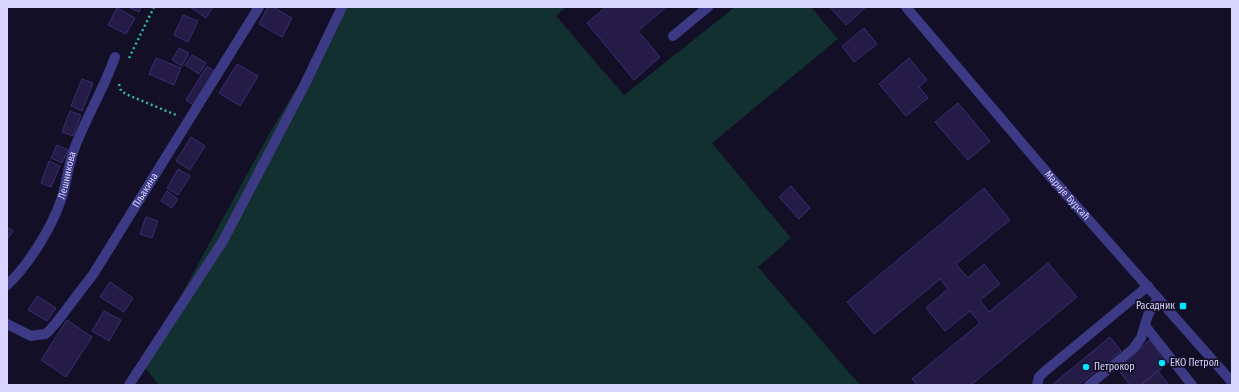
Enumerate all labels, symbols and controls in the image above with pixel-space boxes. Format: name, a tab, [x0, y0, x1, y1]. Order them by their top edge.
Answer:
street label: Лешникова	[56, 150, 79, 201]
street label: Марије Бурсаћ	[1042, 168, 1092, 223]
street label: Пљакина	[130, 171, 161, 210]
place label: Расадник	[1136, 300, 1175, 312]
marker: Расадник	[1178, 301, 1188, 311]
place label: ЕКО Петрол	[1170, 357, 1219, 369]
marker: ЕКО Петрол	[1157, 358, 1167, 368]
place label: Петрокор	[1094, 361, 1135, 373]
marker: Петрокор	[1081, 362, 1091, 372]

